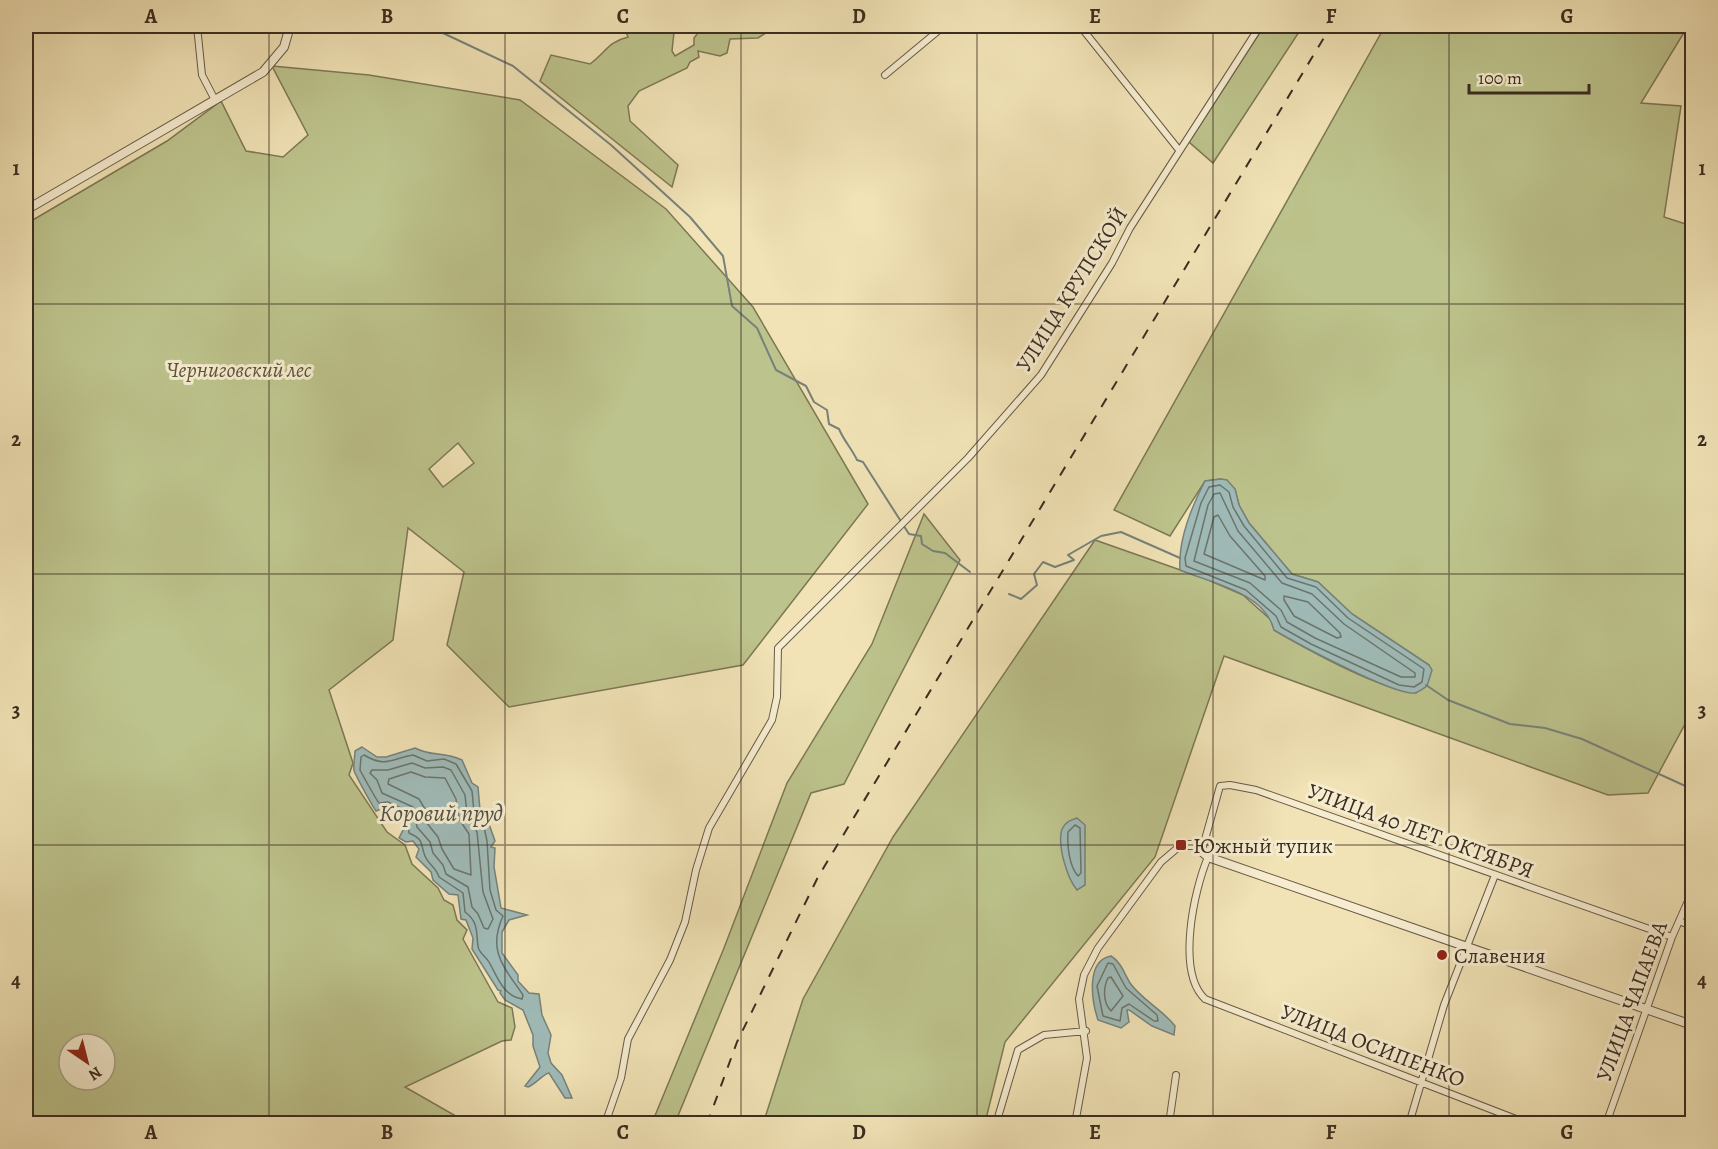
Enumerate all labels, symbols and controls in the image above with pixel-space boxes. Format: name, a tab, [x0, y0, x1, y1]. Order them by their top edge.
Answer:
text: A	[144, 3, 158, 30]
text: B	[381, 3, 393, 30]
text: C	[617, 3, 629, 30]
text: D	[852, 3, 866, 30]
text: E	[1089, 3, 1101, 30]
text: F	[1326, 3, 1337, 30]
text: G	[1560, 3, 1574, 30]
scale bar	[1469, 57, 1589, 95]
text: 100 m	[1478, 66, 1522, 90]
text: 1	[12, 155, 20, 182]
text: 1	[1698, 155, 1706, 182]
street label: УЛИЦА КРУПСКОЙ	[1009, 201, 1135, 378]
park label: Черниговский лес	[166, 355, 312, 385]
text: 2	[11, 426, 21, 453]
text: 2	[1697, 426, 1707, 453]
text: 3	[12, 697, 20, 724]
text: 3	[1698, 697, 1706, 724]
street label: УЛИЦА 40 ЛЕТ ОКТЯБРЯ	[1303, 776, 1538, 886]
water label: Коровий пруд	[379, 797, 503, 829]
place label: Южный тупик	[1193, 831, 1333, 861]
marker: Южный тупик	[1174, 838, 1188, 852]
street label: УЛИЦА ЧАПАЕВА	[1589, 916, 1675, 1086]
place label: Славения	[1454, 941, 1546, 971]
marker: Славения	[1435, 948, 1449, 962]
text: 4	[11, 967, 21, 994]
text: 4	[1697, 967, 1707, 994]
street label: УЛИЦА ОСИПЕНКО	[1276, 997, 1469, 1095]
north arrow	[57, 1032, 117, 1092]
text: N	[84, 1061, 106, 1086]
text: A	[144, 1119, 158, 1146]
text: B	[381, 1119, 393, 1146]
text: C	[617, 1119, 629, 1146]
text: D	[852, 1119, 866, 1146]
text: E	[1089, 1119, 1101, 1146]
text: F	[1326, 1119, 1337, 1146]
text: G	[1560, 1119, 1574, 1146]

